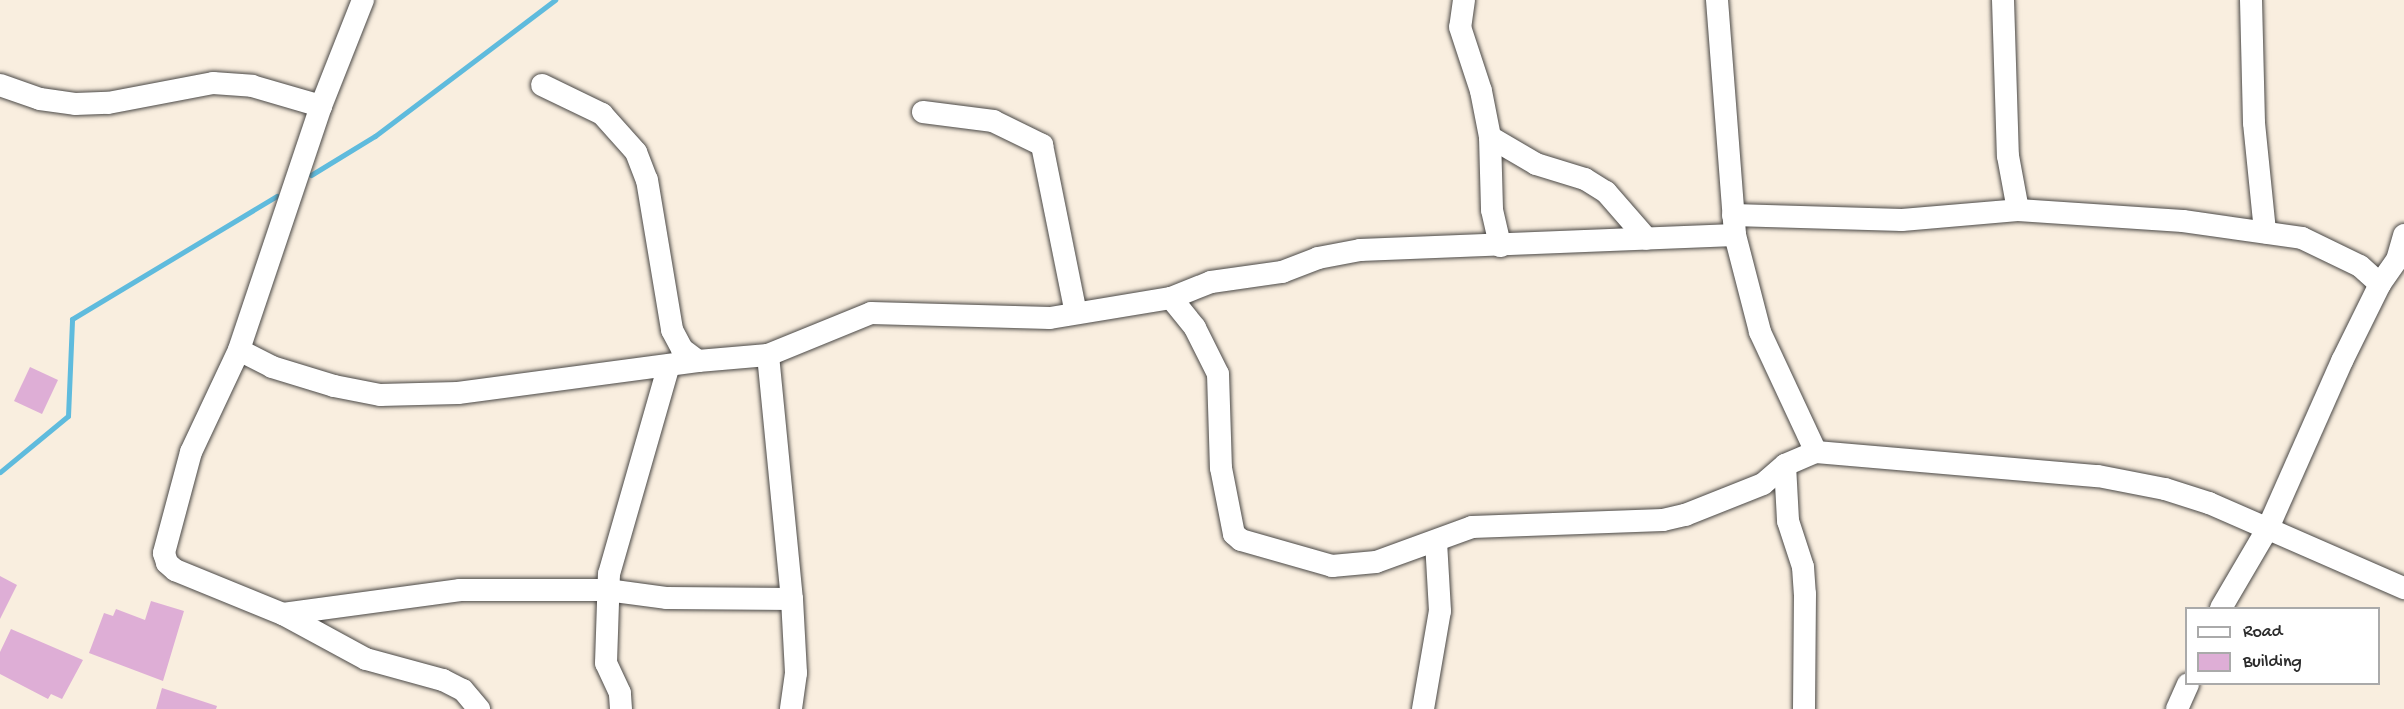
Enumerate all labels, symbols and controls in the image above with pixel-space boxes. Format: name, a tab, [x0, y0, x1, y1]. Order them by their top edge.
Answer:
legend	[2185, 607, 2380, 685]
text: Road	[2243, 622, 2282, 643]
text: Building	[2243, 652, 2302, 673]

